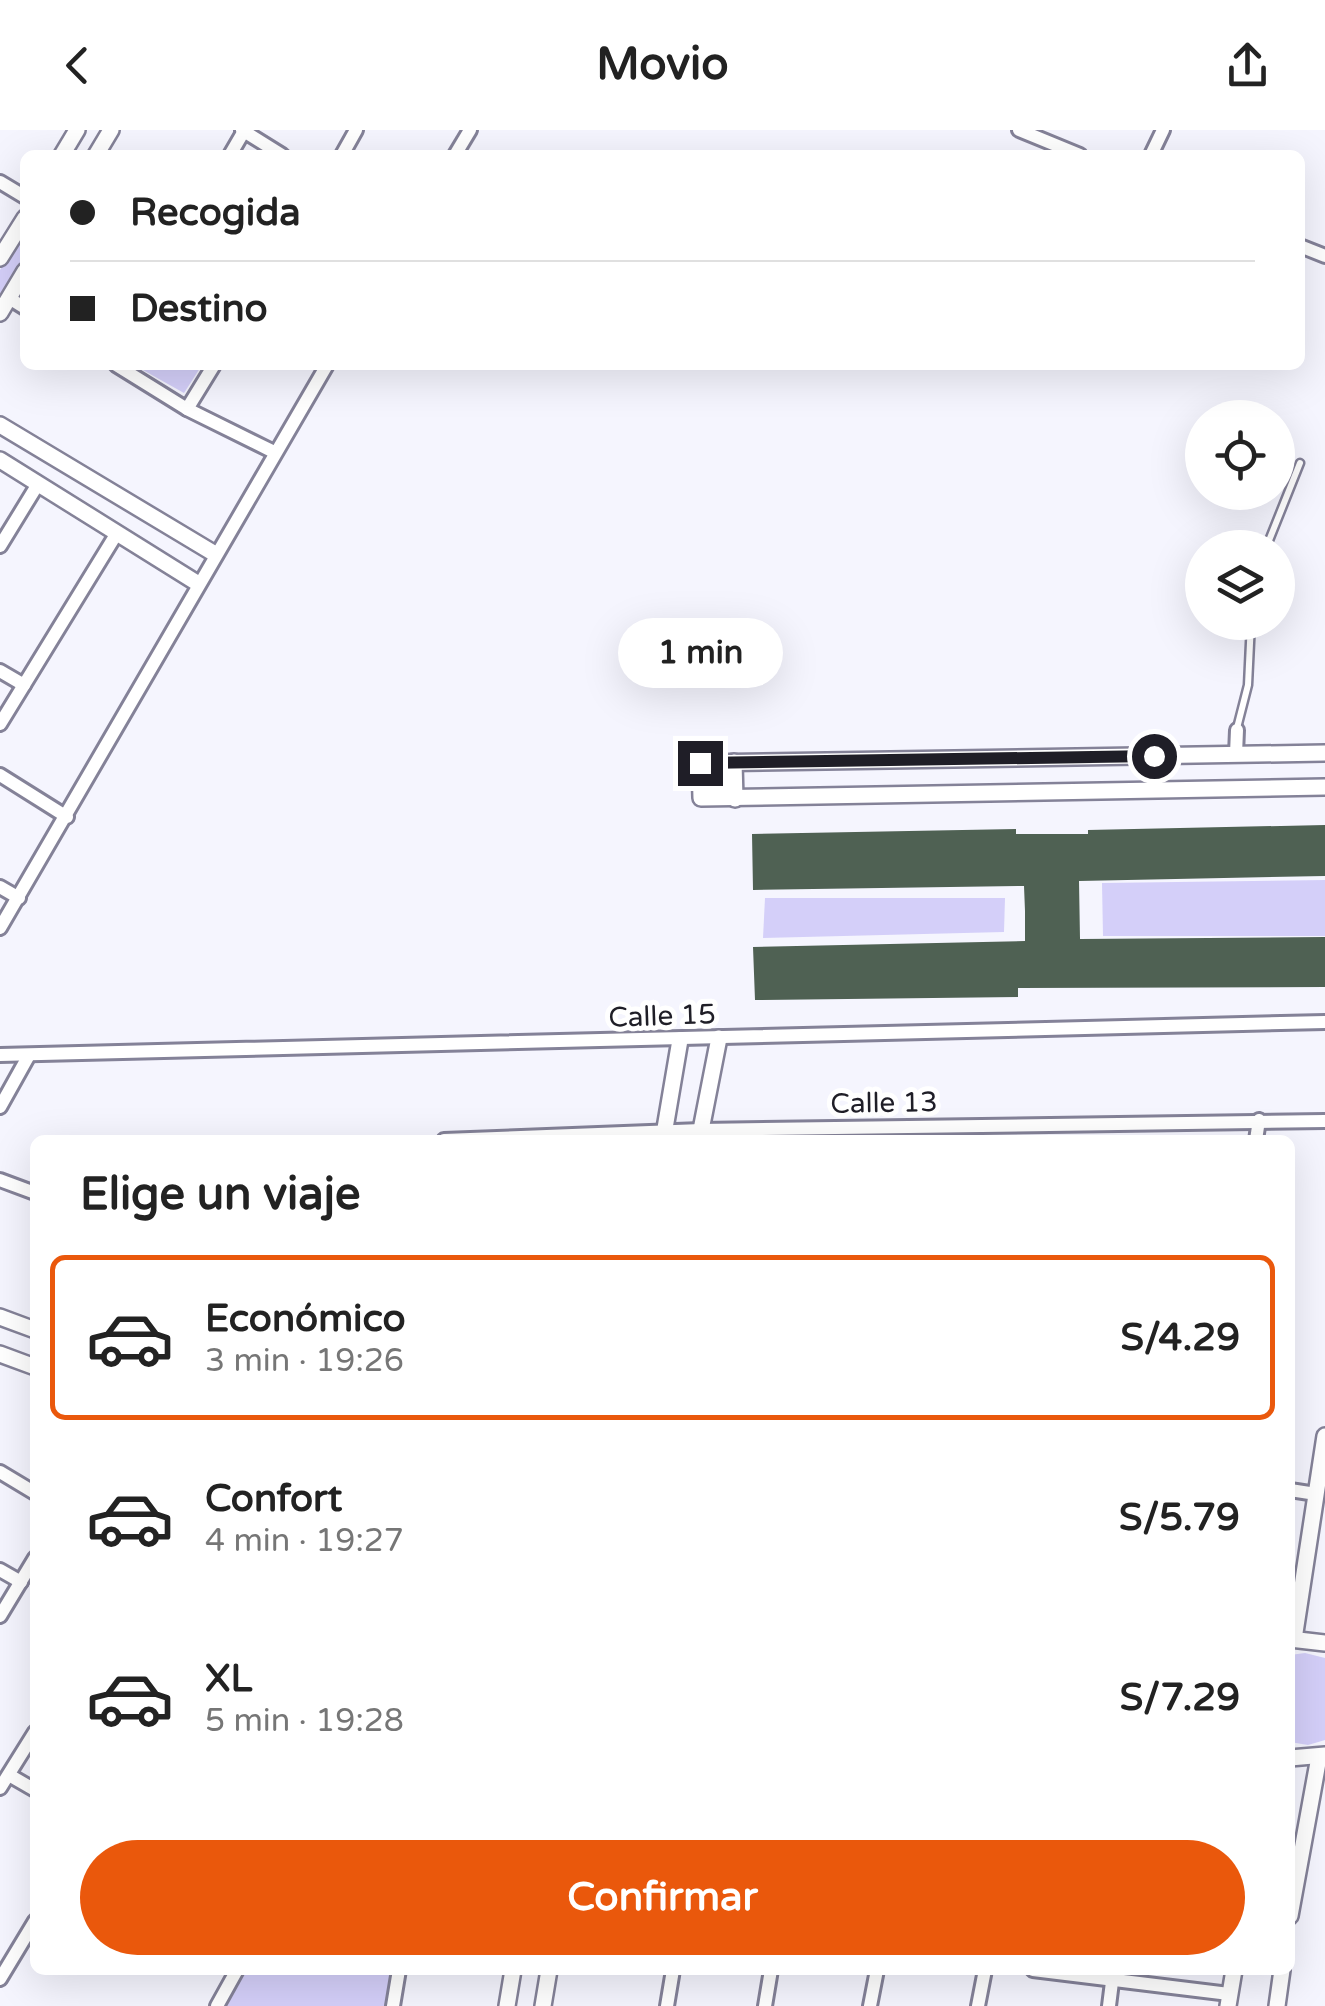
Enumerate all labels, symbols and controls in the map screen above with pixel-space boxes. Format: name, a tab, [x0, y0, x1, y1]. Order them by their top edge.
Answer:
icon: back	[50, 38, 105, 93]
text: Movio	[596, 38, 729, 92]
icon: share	[1220, 38, 1275, 93]
text: Recogida	[130, 190, 301, 236]
text: Destino	[130, 286, 268, 332]
map controls	[1185, 400, 1295, 640]
button: locate	[1185, 400, 1295, 510]
button: layers	[1185, 530, 1295, 640]
callout: 1 min	[618, 618, 782, 688]
text: 1 min	[658, 634, 743, 672]
route start	[1132, 734, 1177, 779]
route end	[678, 741, 723, 786]
street label: Calle 15	[608, 997, 716, 1035]
street label: Calle 13	[830, 1085, 938, 1121]
text: Elige un viaje	[80, 1168, 360, 1222]
icon: car	[85, 1293, 175, 1383]
text: Económico	[205, 1296, 406, 1342]
text: S/4.29	[1121, 1315, 1240, 1361]
text: 3 min · 19:26	[205, 1342, 404, 1380]
icon: car	[85, 1473, 175, 1563]
text: Confort	[205, 1476, 342, 1522]
text: S/5.79	[1119, 1495, 1240, 1541]
text: 4 min · 19:27	[205, 1522, 404, 1560]
icon: car	[85, 1653, 175, 1743]
text: XL	[205, 1656, 252, 1702]
text: S/7.29	[1120, 1675, 1240, 1721]
text: 5 min · 19:28	[205, 1702, 404, 1740]
button: Confirmar	[80, 1840, 1245, 1955]

